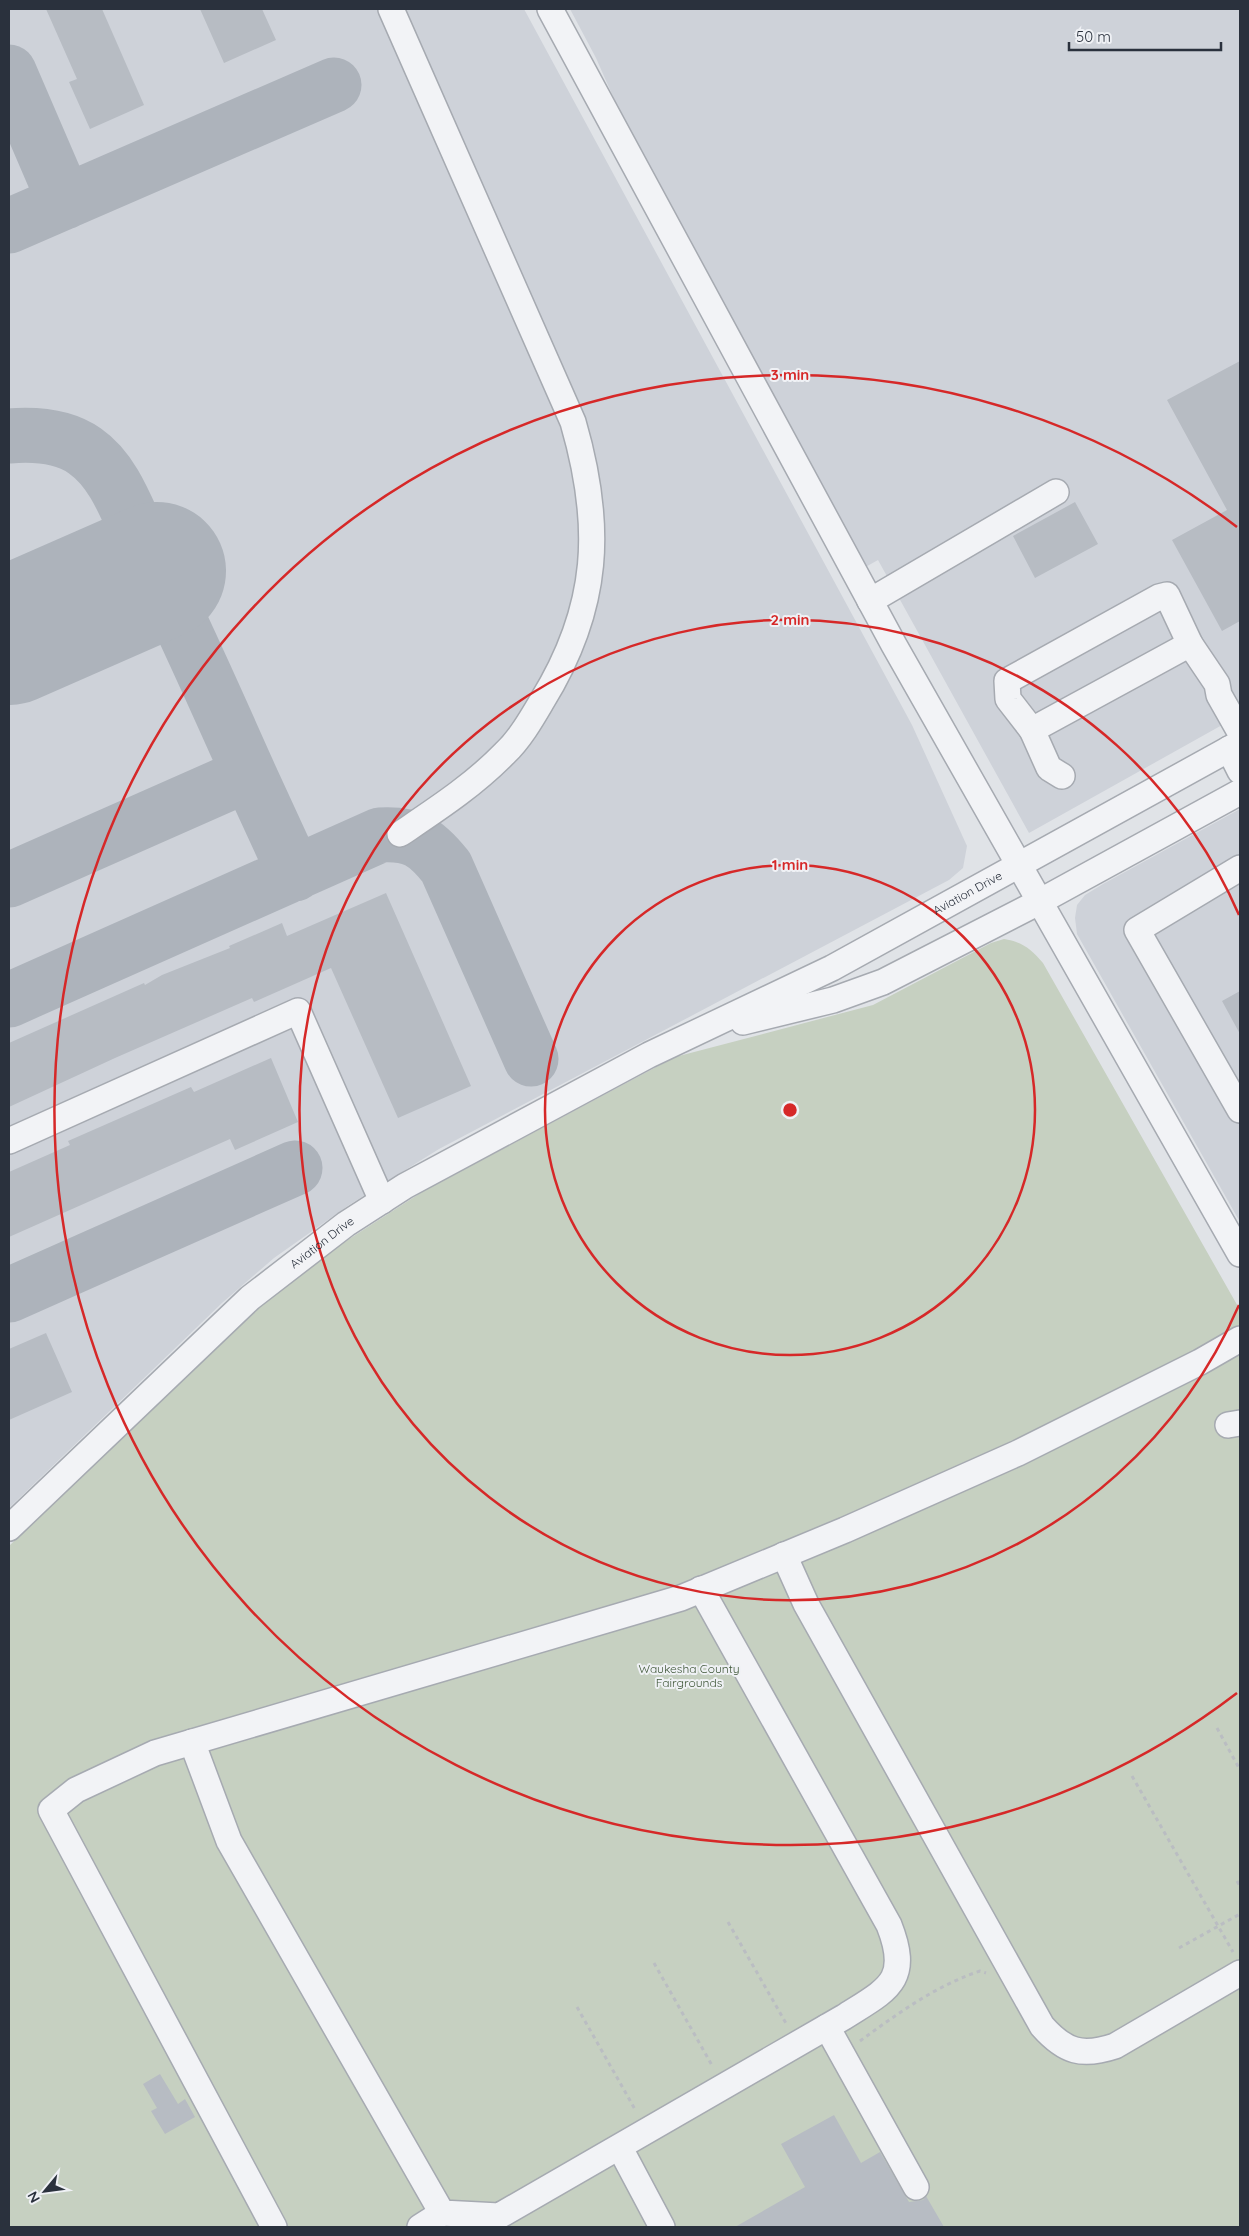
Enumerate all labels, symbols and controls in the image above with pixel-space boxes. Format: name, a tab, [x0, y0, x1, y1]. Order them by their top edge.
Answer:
scale bar	[1069, 20, 1222, 52]
text: 50 m	[1076, 27, 1111, 46]
text: 3 min	[771, 365, 809, 384]
text: 2 min	[770, 610, 810, 629]
text: 1 min	[772, 855, 808, 874]
street label: Aviation Drive	[930, 868, 1005, 918]
centre of rings	[781, 1101, 799, 1119]
street label: Aviation Drive	[287, 1213, 357, 1271]
park label: Waukesha County Fairgrounds	[638, 1661, 740, 1690]
north arrow	[20, 2166, 70, 2216]
text: N	[23, 2188, 44, 2206]

